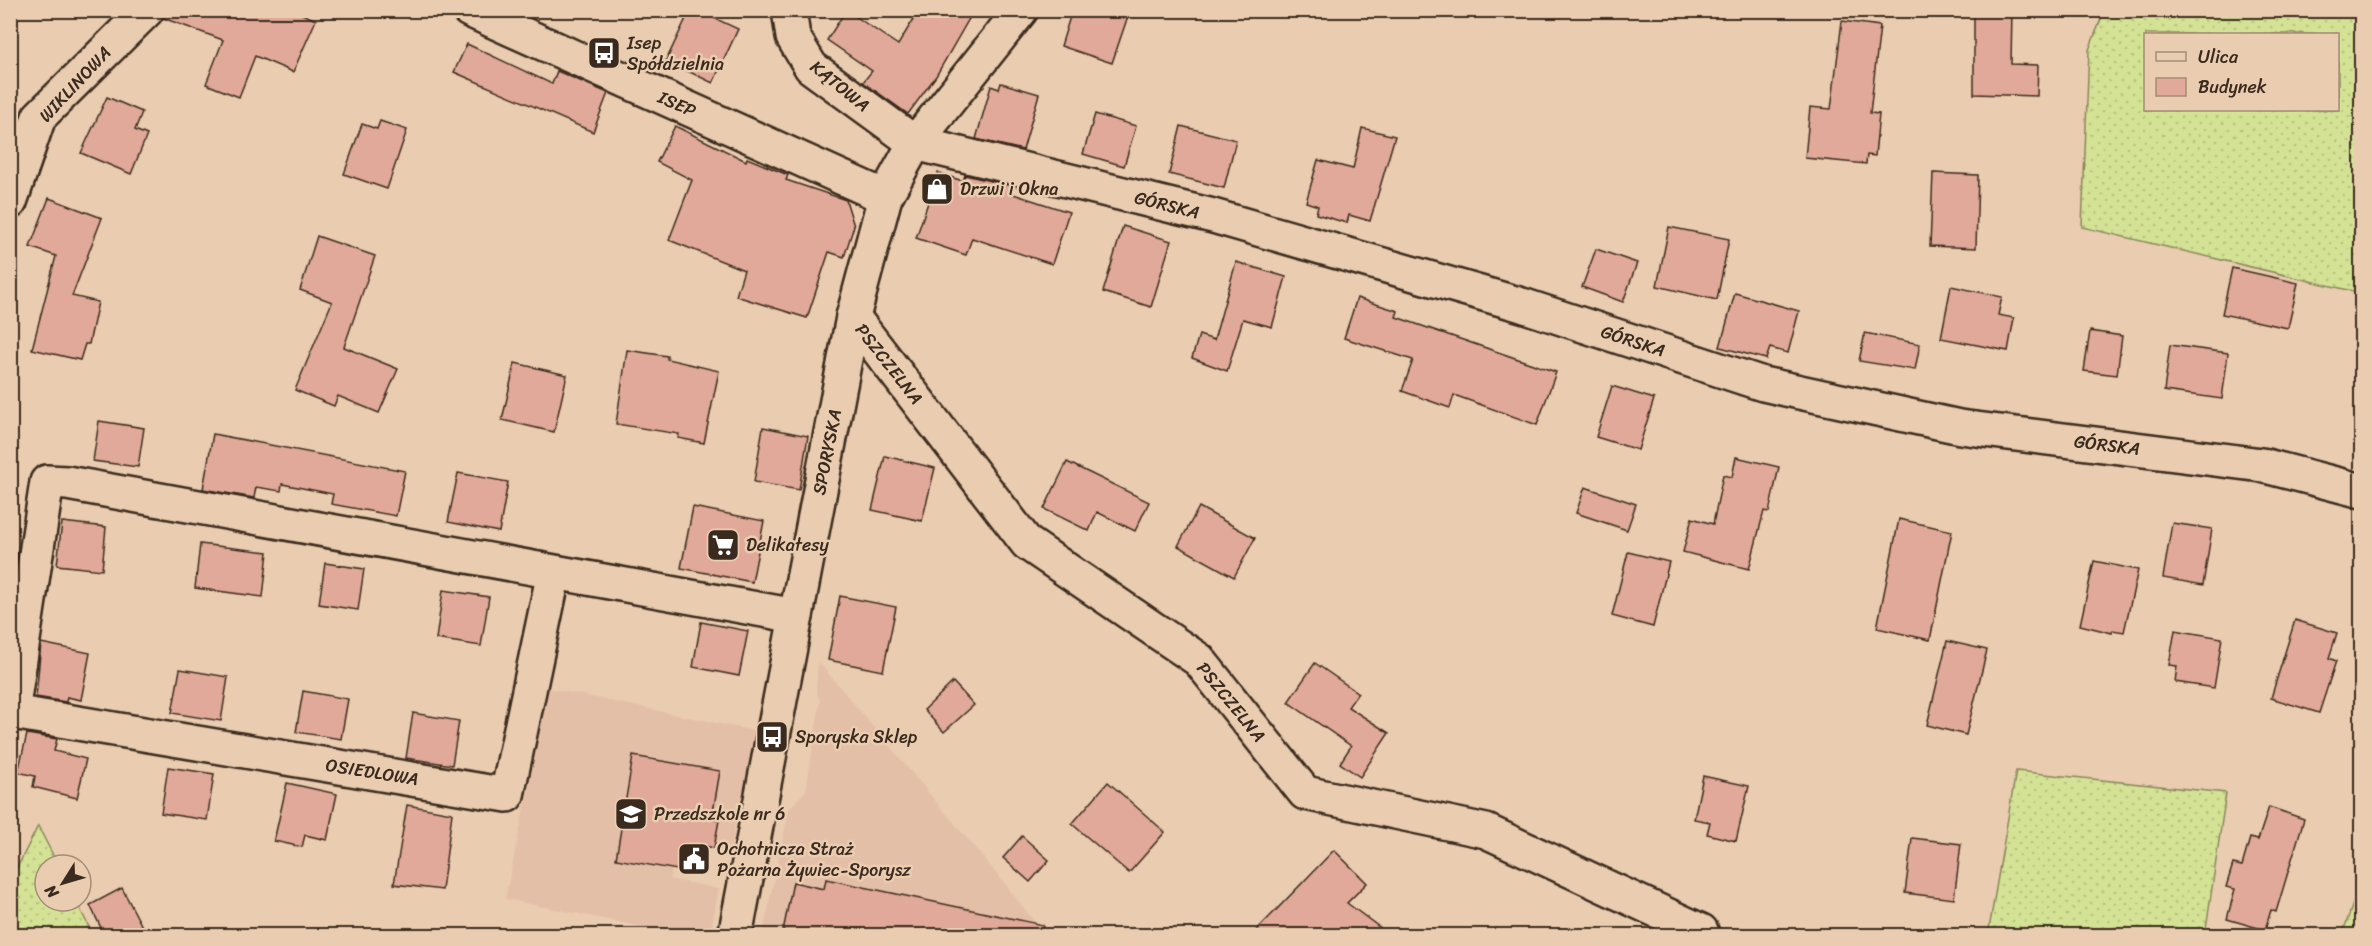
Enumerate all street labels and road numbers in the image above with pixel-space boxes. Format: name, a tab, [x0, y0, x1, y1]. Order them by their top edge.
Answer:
street label: WIKLINOWA	[31, 38, 119, 130]
street label: KĄTOWA	[803, 52, 877, 120]
street label: ISEP	[652, 81, 702, 127]
street label: GÓRSKA	[1131, 181, 1203, 229]
street label: PSZCZELNA	[847, 316, 931, 412]
street label: GÓRSKA	[1597, 316, 1669, 366]
street label: SPORYSKA	[803, 406, 851, 498]
street label: GÓRSKA	[2072, 425, 2142, 465]
street label: PSZCZELNA	[1188, 654, 1274, 750]
street label: OSIEDLOWA	[323, 749, 421, 795]

